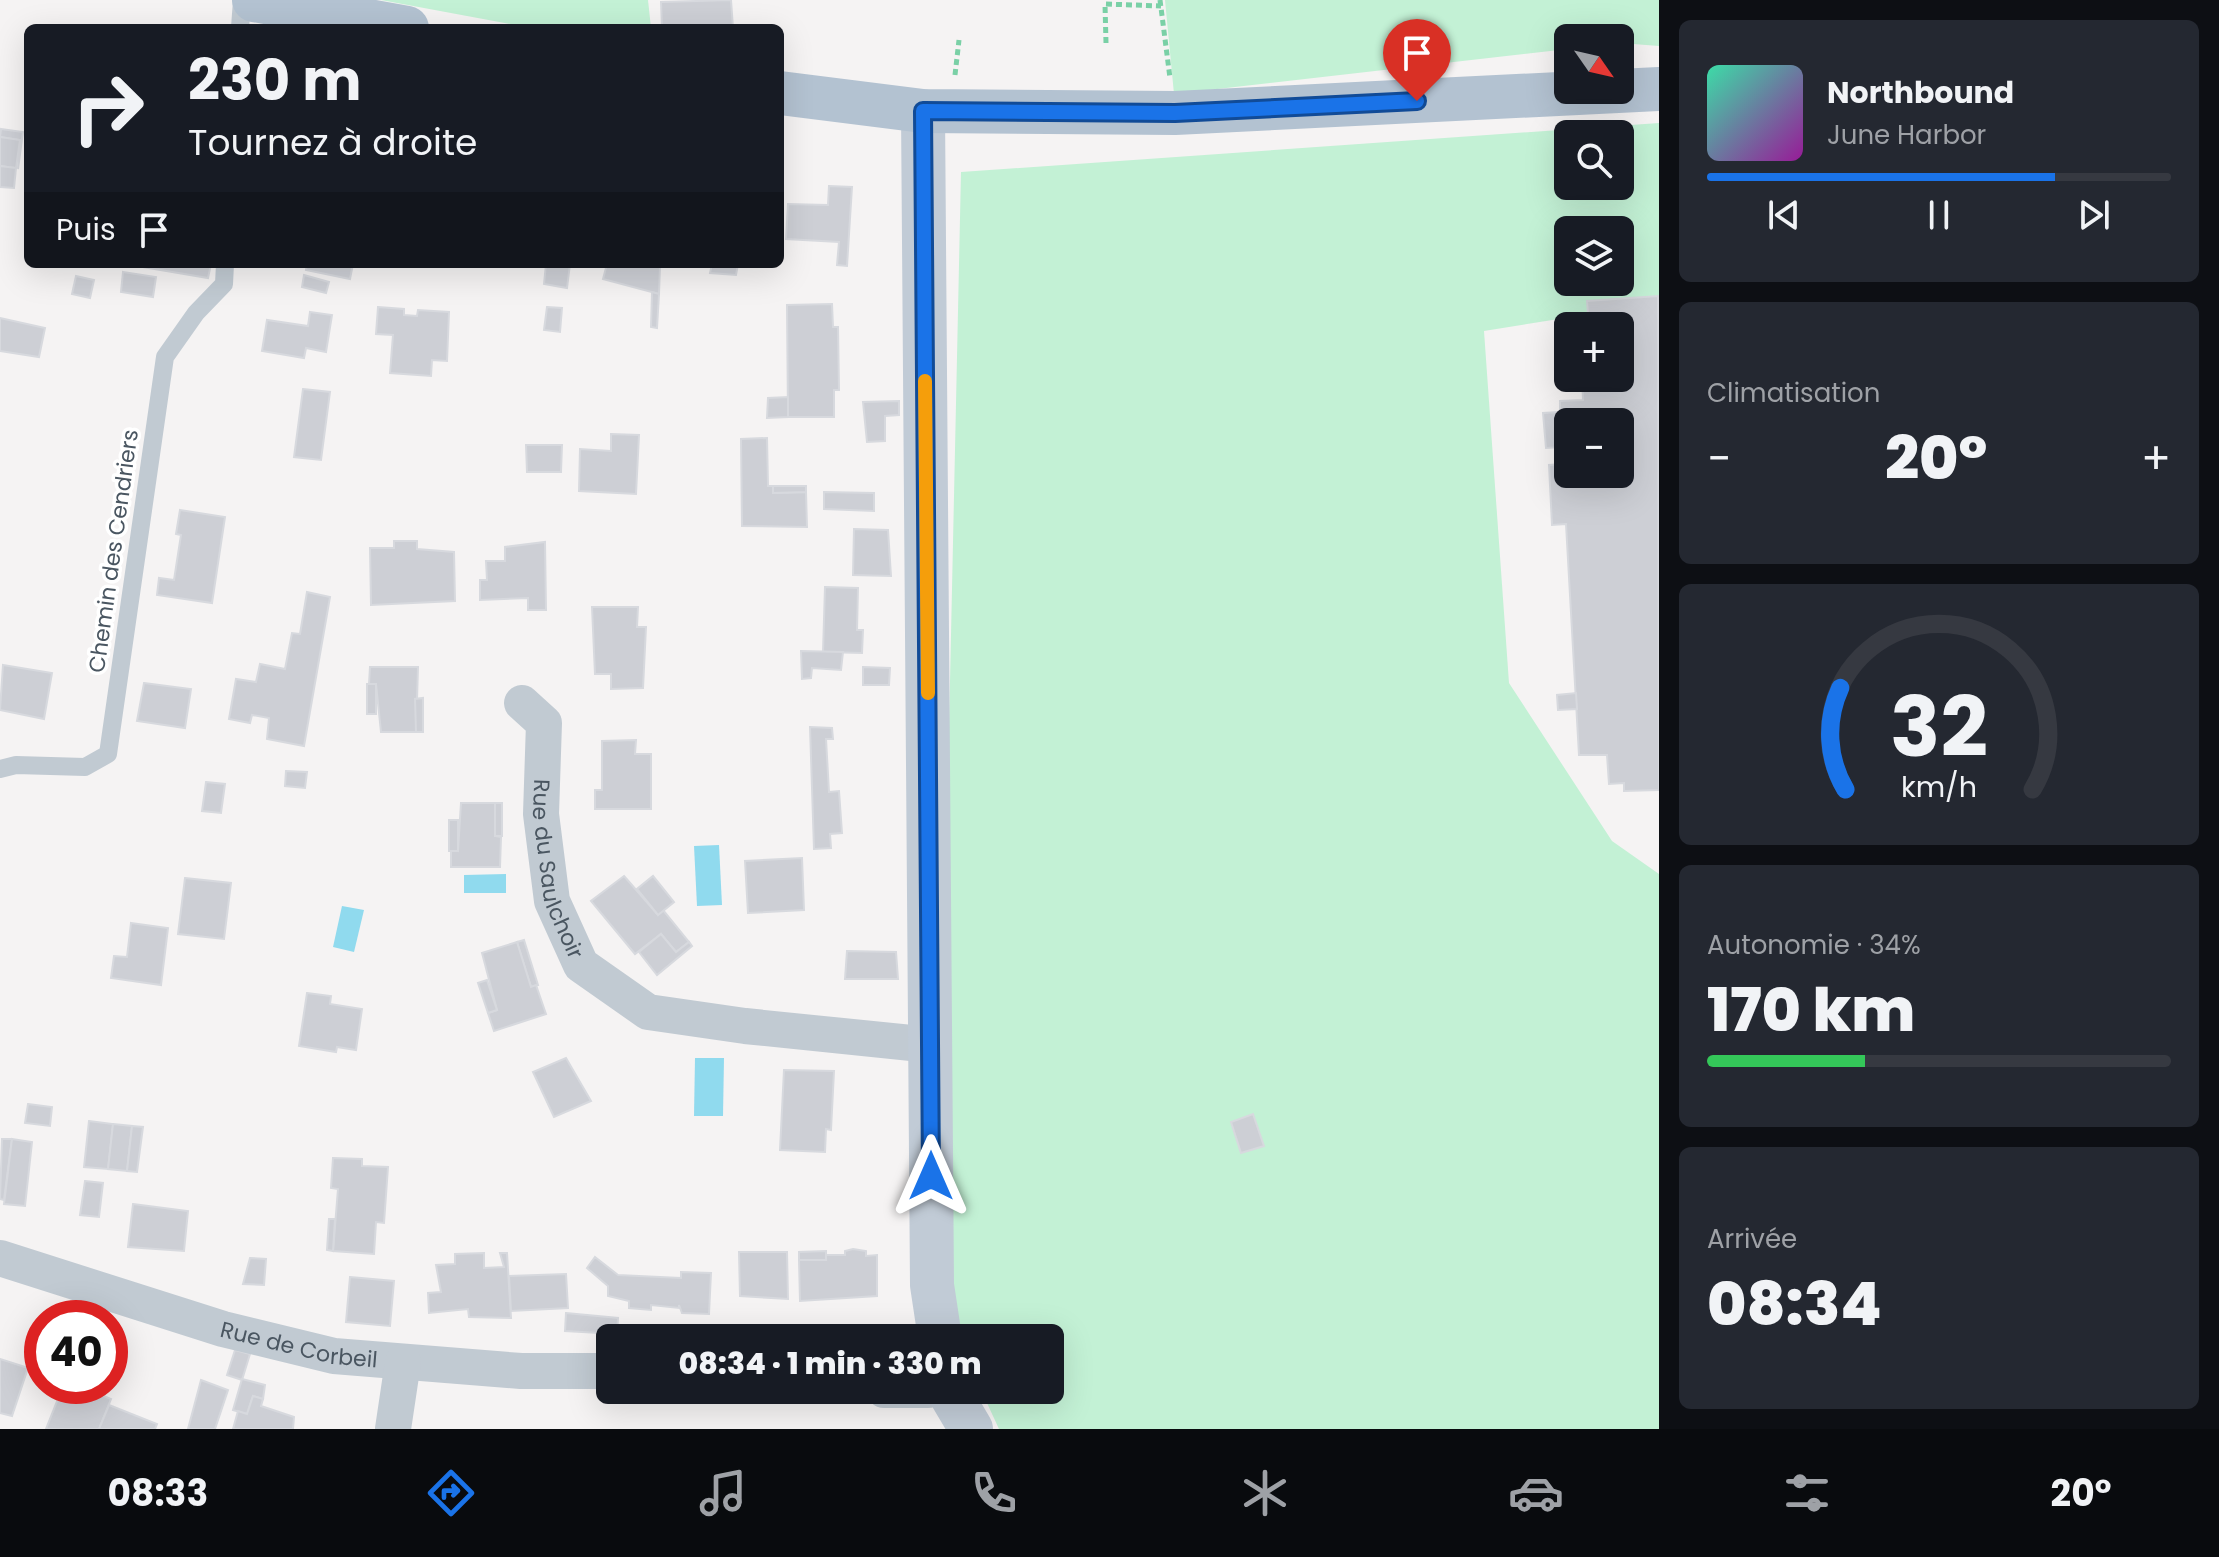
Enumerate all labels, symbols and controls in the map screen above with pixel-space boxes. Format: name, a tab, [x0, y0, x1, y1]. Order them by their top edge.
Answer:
pin	[1383, 19, 1451, 101]
north arrow	[1554, 24, 1634, 104]
map controls	[1554, 24, 1634, 488]
icon: arrive	[1395, 31, 1439, 75]
text: 230 m	[188, 41, 362, 120]
icon: right	[56, 56, 160, 160]
text: Northbound	[1827, 71, 2014, 114]
text: Tournez à droite	[188, 117, 477, 168]
text: June Harbor	[1827, 117, 1986, 153]
button: search	[1554, 120, 1634, 200]
icon: previous	[1762, 193, 1806, 237]
icon: pause	[1917, 193, 1961, 237]
icon: next	[2072, 193, 2116, 237]
text: Puis	[56, 208, 116, 251]
icon: arrive	[132, 208, 176, 252]
button: layers	[1554, 216, 1634, 296]
button: +	[1554, 312, 1634, 392]
text: Climatisation	[1707, 375, 1880, 411]
button: −	[1554, 408, 1634, 488]
text: 20°	[1885, 416, 1987, 500]
street label: Chemin des Cendriers	[81, 428, 146, 675]
text: −	[1707, 428, 1731, 489]
text: +	[2141, 428, 2171, 489]
text: 32	[1890, 669, 1988, 785]
text: km/h	[1901, 768, 1977, 808]
street label: Rue du Saulchoir	[525, 779, 591, 964]
text: Autonomie · 34%	[1707, 927, 1921, 963]
text: 170 km	[1707, 968, 1915, 1052]
position arrow	[889, 1134, 973, 1218]
text: Arrivée	[1707, 1221, 1797, 1257]
text: 08:34	[1707, 1262, 1882, 1346]
speed limit sign: 40	[24, 1300, 128, 1404]
street label: Rue de Corbeil	[217, 1314, 379, 1375]
text: 08:34 · 1 min · 330 m	[679, 1342, 981, 1385]
icon: directions	[423, 1465, 479, 1521]
icon: music	[695, 1465, 751, 1521]
icon: phone	[966, 1465, 1022, 1521]
icon: climate	[1237, 1465, 1293, 1521]
icon: car	[1508, 1465, 1564, 1521]
icon: filters	[1779, 1465, 1835, 1521]
text: 08:33	[108, 1468, 208, 1519]
text: 20°	[2051, 1468, 2111, 1519]

